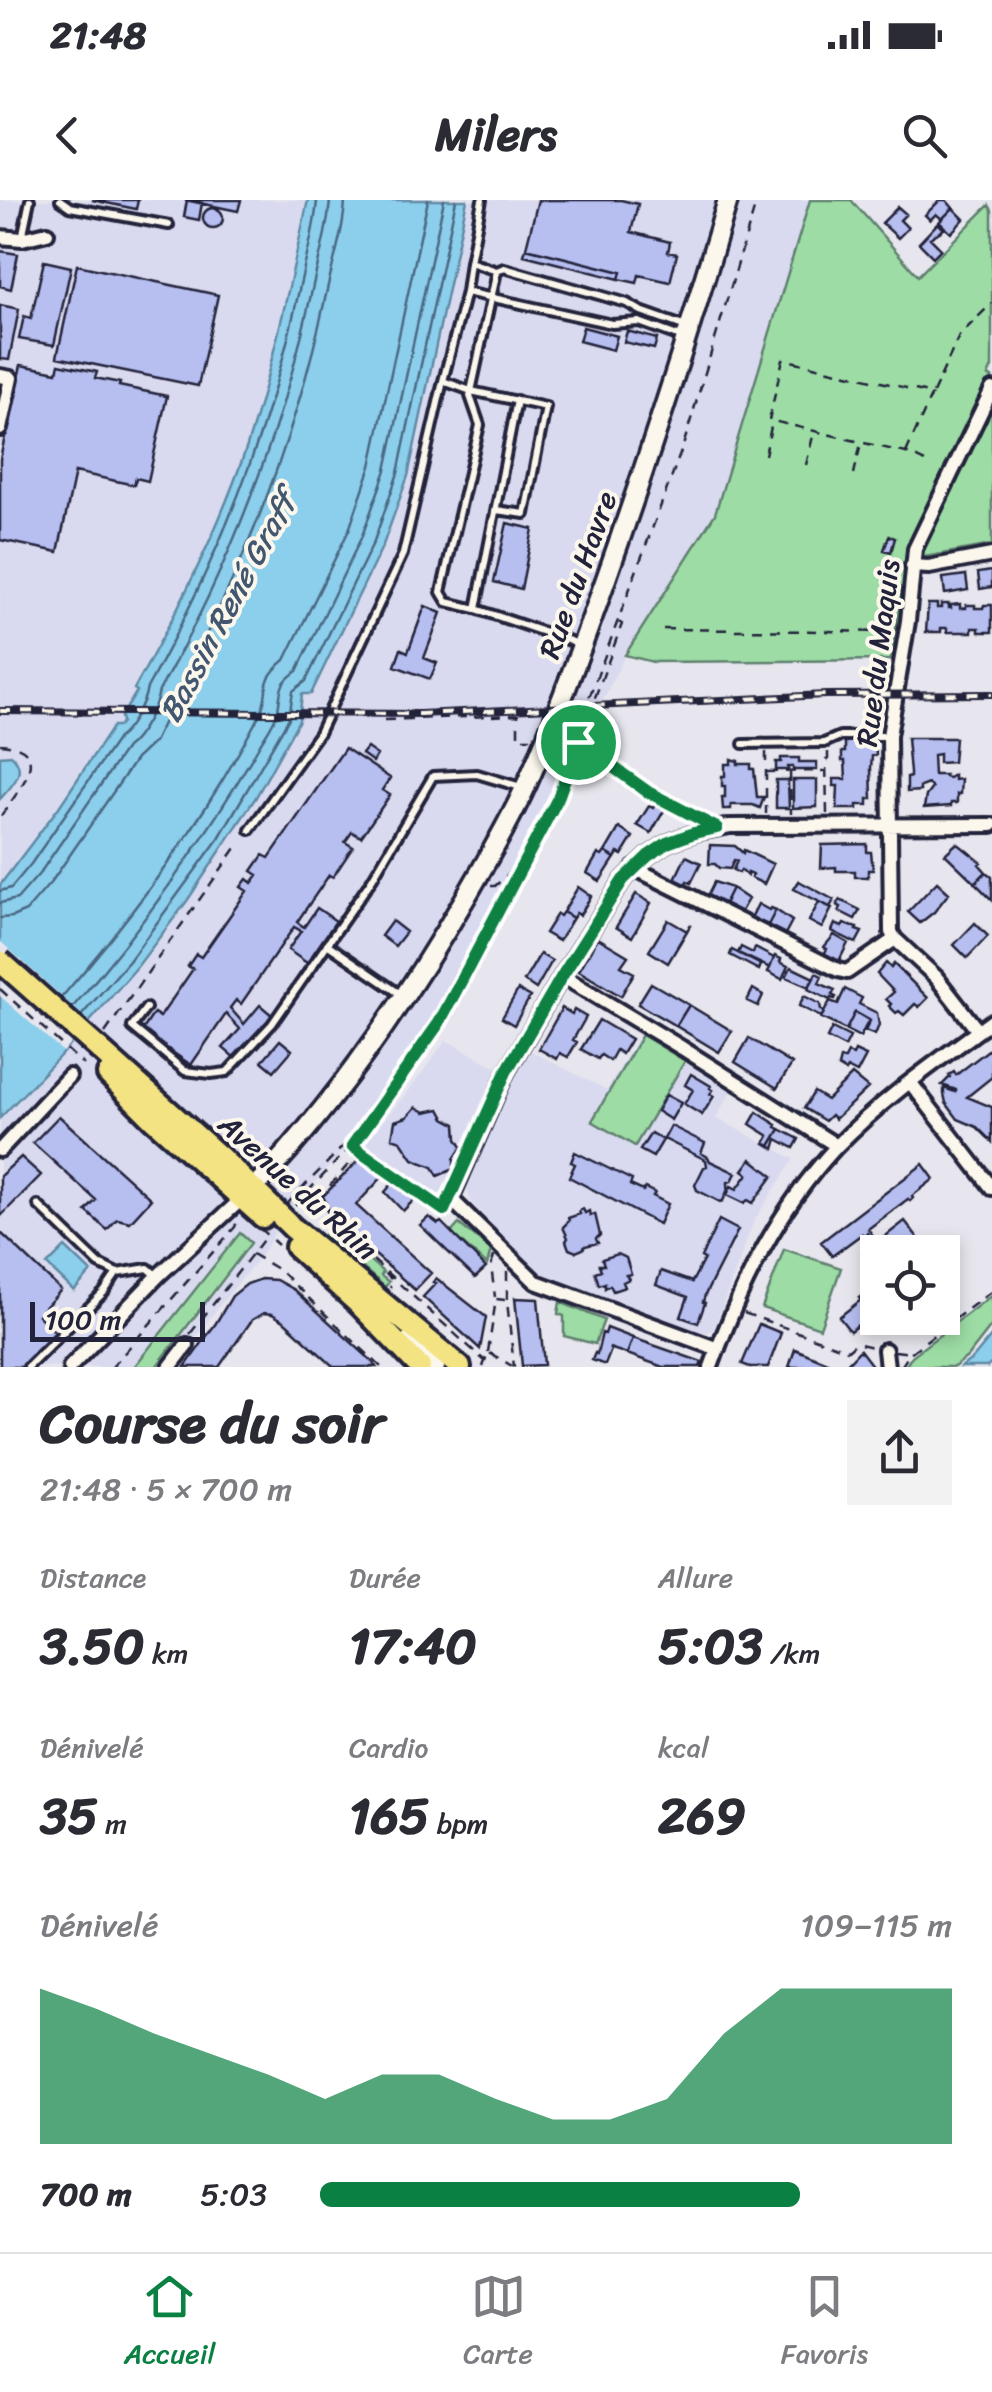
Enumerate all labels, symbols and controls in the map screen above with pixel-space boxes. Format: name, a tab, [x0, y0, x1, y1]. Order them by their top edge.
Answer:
text: 21:48	[50, 2, 146, 69]
text: Milers	[435, 95, 557, 175]
icon: back	[40, 108, 95, 163]
icon: search	[897, 108, 952, 163]
water label: Bassin René Graff	[143, 473, 317, 733]
street label: Rue du Havre	[523, 483, 633, 667]
street label: Rue du Maquis	[840, 556, 916, 750]
pin	[536, 700, 621, 785]
icon: arrive	[551, 715, 606, 770]
street label: Avenue du Rhin	[204, 1099, 391, 1275]
map controls	[860, 1235, 960, 1335]
button: locate	[860, 1235, 960, 1335]
text: 100 m	[45, 1295, 121, 1344]
scale bar	[30, 1297, 205, 1342]
text: Course du soir	[40, 1375, 384, 1472]
button: share	[847, 1400, 952, 1505]
text: 21:48 · 5 × 700 m	[40, 1461, 292, 1518]
text: Distance	[40, 1553, 146, 1602]
text: Durée	[349, 1553, 421, 1602]
text: Allure	[658, 1553, 733, 1602]
text: 3.50	[40, 1602, 145, 1691]
text: 17:40	[349, 1602, 477, 1691]
text: 5:03	[658, 1602, 763, 1691]
text: km	[145, 1629, 188, 1678]
text: /km	[763, 1629, 820, 1678]
text: Dénivelé	[40, 1723, 144, 1772]
text: Cardio	[349, 1723, 428, 1772]
text: kcal	[658, 1723, 709, 1772]
text: 35	[40, 1772, 98, 1861]
text: 165	[349, 1772, 429, 1861]
text: 269	[658, 1772, 746, 1861]
text: m	[98, 1799, 127, 1848]
text: bpm	[429, 1799, 488, 1848]
text: Dénivelé	[40, 1897, 159, 1954]
text: 109–115 m	[800, 1897, 952, 1954]
text: 700 m	[40, 2166, 132, 2223]
text: 5:03	[200, 2166, 267, 2223]
tab: Accueil	[124, 2269, 215, 2378]
tab: Carte	[463, 2269, 533, 2378]
tab: Favoris	[781, 2269, 868, 2378]

